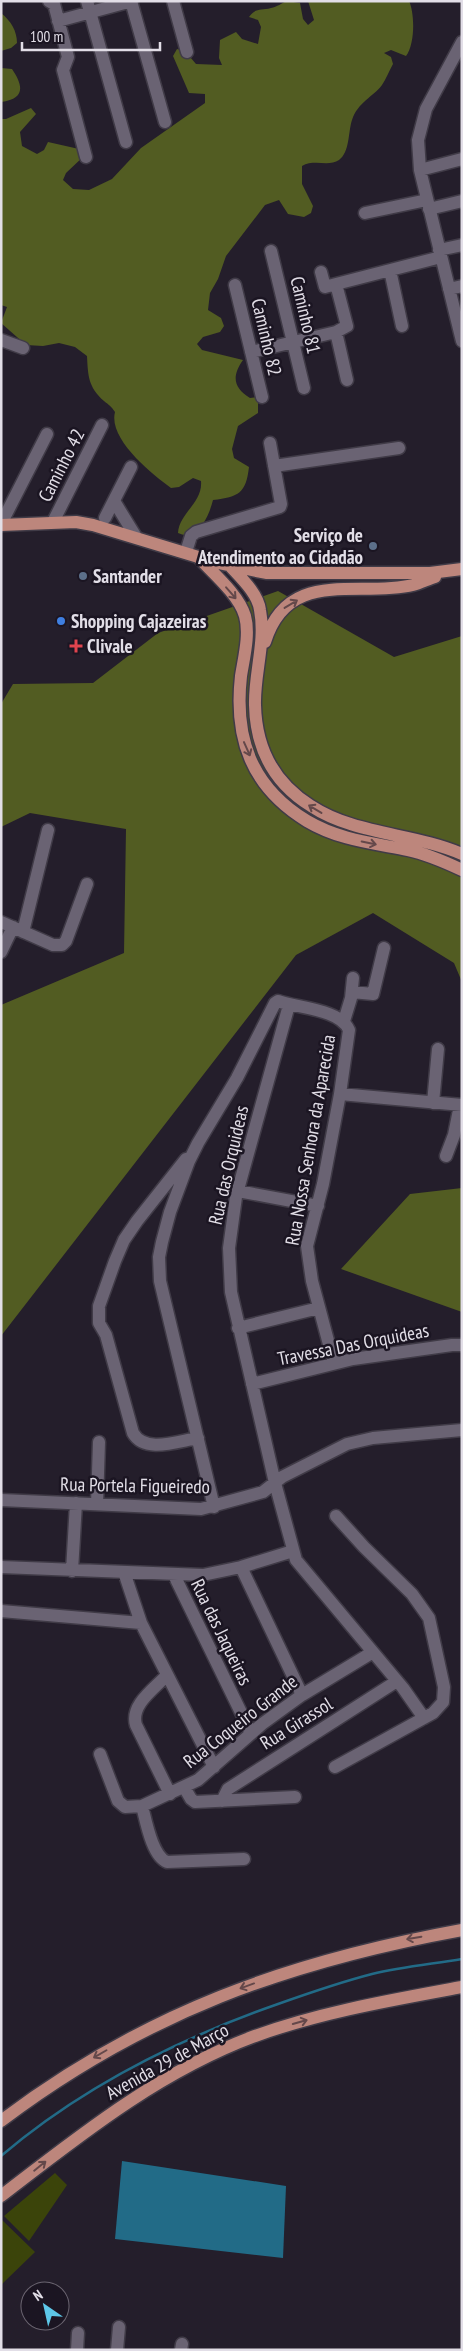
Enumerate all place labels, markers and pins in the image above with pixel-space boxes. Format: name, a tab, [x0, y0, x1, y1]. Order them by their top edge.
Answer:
place label: Serviço de Atendimento ao Cidadão	[197, 523, 363, 569]
marker: Serviço de Atendimento ao Cidadão	[367, 540, 379, 552]
place label: Santander	[93, 564, 162, 588]
marker: Santander	[77, 570, 89, 582]
place label: Shopping Cajazeiras	[71, 609, 207, 633]
marker: Shopping Cajazeiras	[55, 615, 67, 627]
place label: Clivale	[87, 634, 133, 658]
marker: Clivale	[69, 639, 83, 653]

